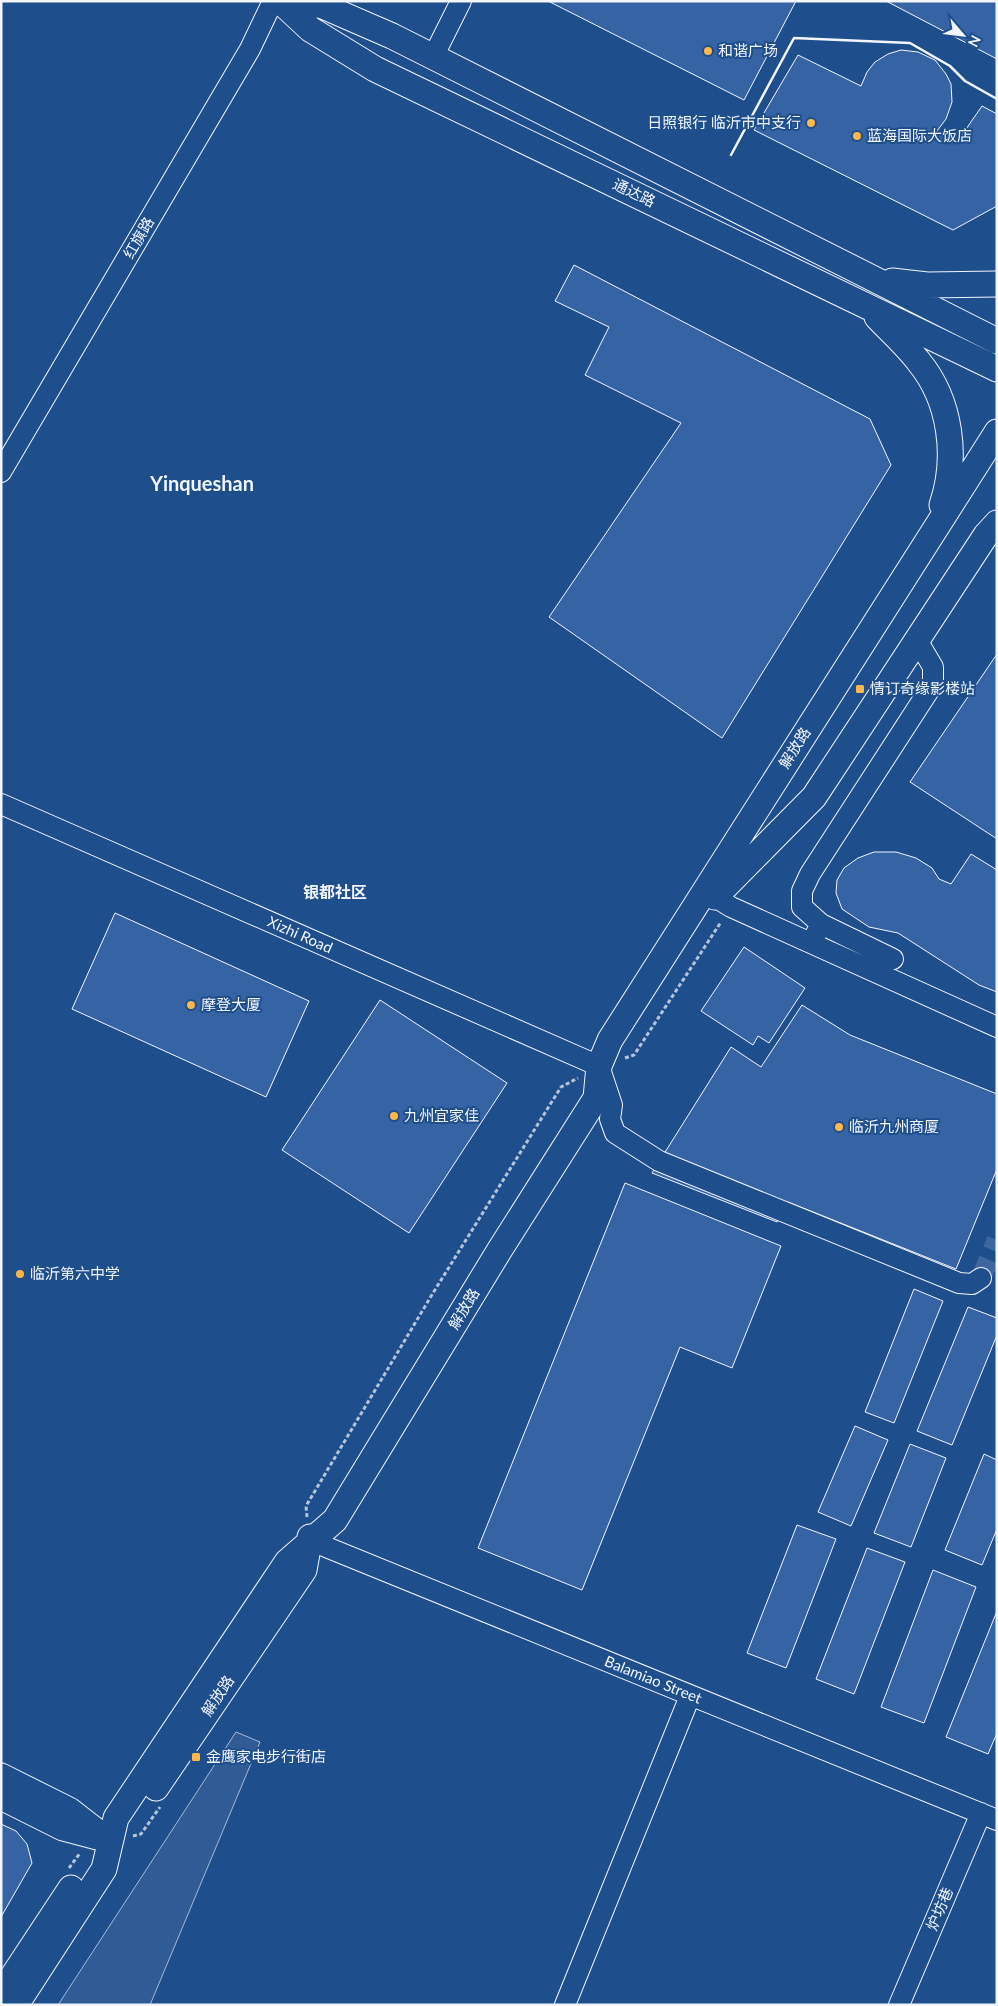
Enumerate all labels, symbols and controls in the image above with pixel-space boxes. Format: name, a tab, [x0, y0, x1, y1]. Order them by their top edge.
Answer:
north arrow	[938, 10, 988, 60]
text: N	[965, 33, 985, 50]
place label: 和谐广场	[718, 41, 778, 59]
marker: 和谐广场	[702, 45, 714, 57]
place label: 日照银行 临沂市中支行	[647, 113, 801, 131]
marker: 日照银行 临沂市中支行	[805, 117, 817, 129]
place label: 蓝海国际大饭店	[867, 126, 972, 144]
marker: 蓝海国际大饭店	[851, 130, 863, 142]
street label: 通达路	[610, 174, 659, 210]
street label: 红旗路	[119, 214, 157, 261]
district label: Yinqueshan	[149, 471, 254, 495]
place label: 情订奇缘影楼站	[870, 679, 975, 697]
marker: 情订奇缘影楼站	[854, 683, 866, 695]
street label: 解放路	[775, 724, 814, 771]
district label: 银都社区	[303, 882, 367, 901]
street label: Xizhi Road	[265, 912, 336, 956]
place label: 摩登大厦	[201, 995, 261, 1013]
marker: 摩登大厦	[185, 999, 197, 1011]
place label: 九州宜家佳	[404, 1106, 479, 1124]
marker: 九州宜家佳	[388, 1110, 400, 1122]
place label: 临沂九州商厦	[849, 1117, 939, 1135]
marker: 临沂九州商厦	[833, 1121, 845, 1133]
place label: 临沂第六中学	[30, 1264, 120, 1282]
marker: 临沂第六中学	[14, 1268, 26, 1280]
street label: 解放路	[444, 1285, 482, 1332]
street label: Balamiao Street	[602, 1651, 705, 1707]
street label: 解放路	[197, 1672, 237, 1719]
place label: 金鹰家电步行街店	[206, 1747, 326, 1765]
marker: 金鹰家电步行街店	[190, 1751, 202, 1763]
street label: 炉坊巷	[922, 1884, 956, 1933]

